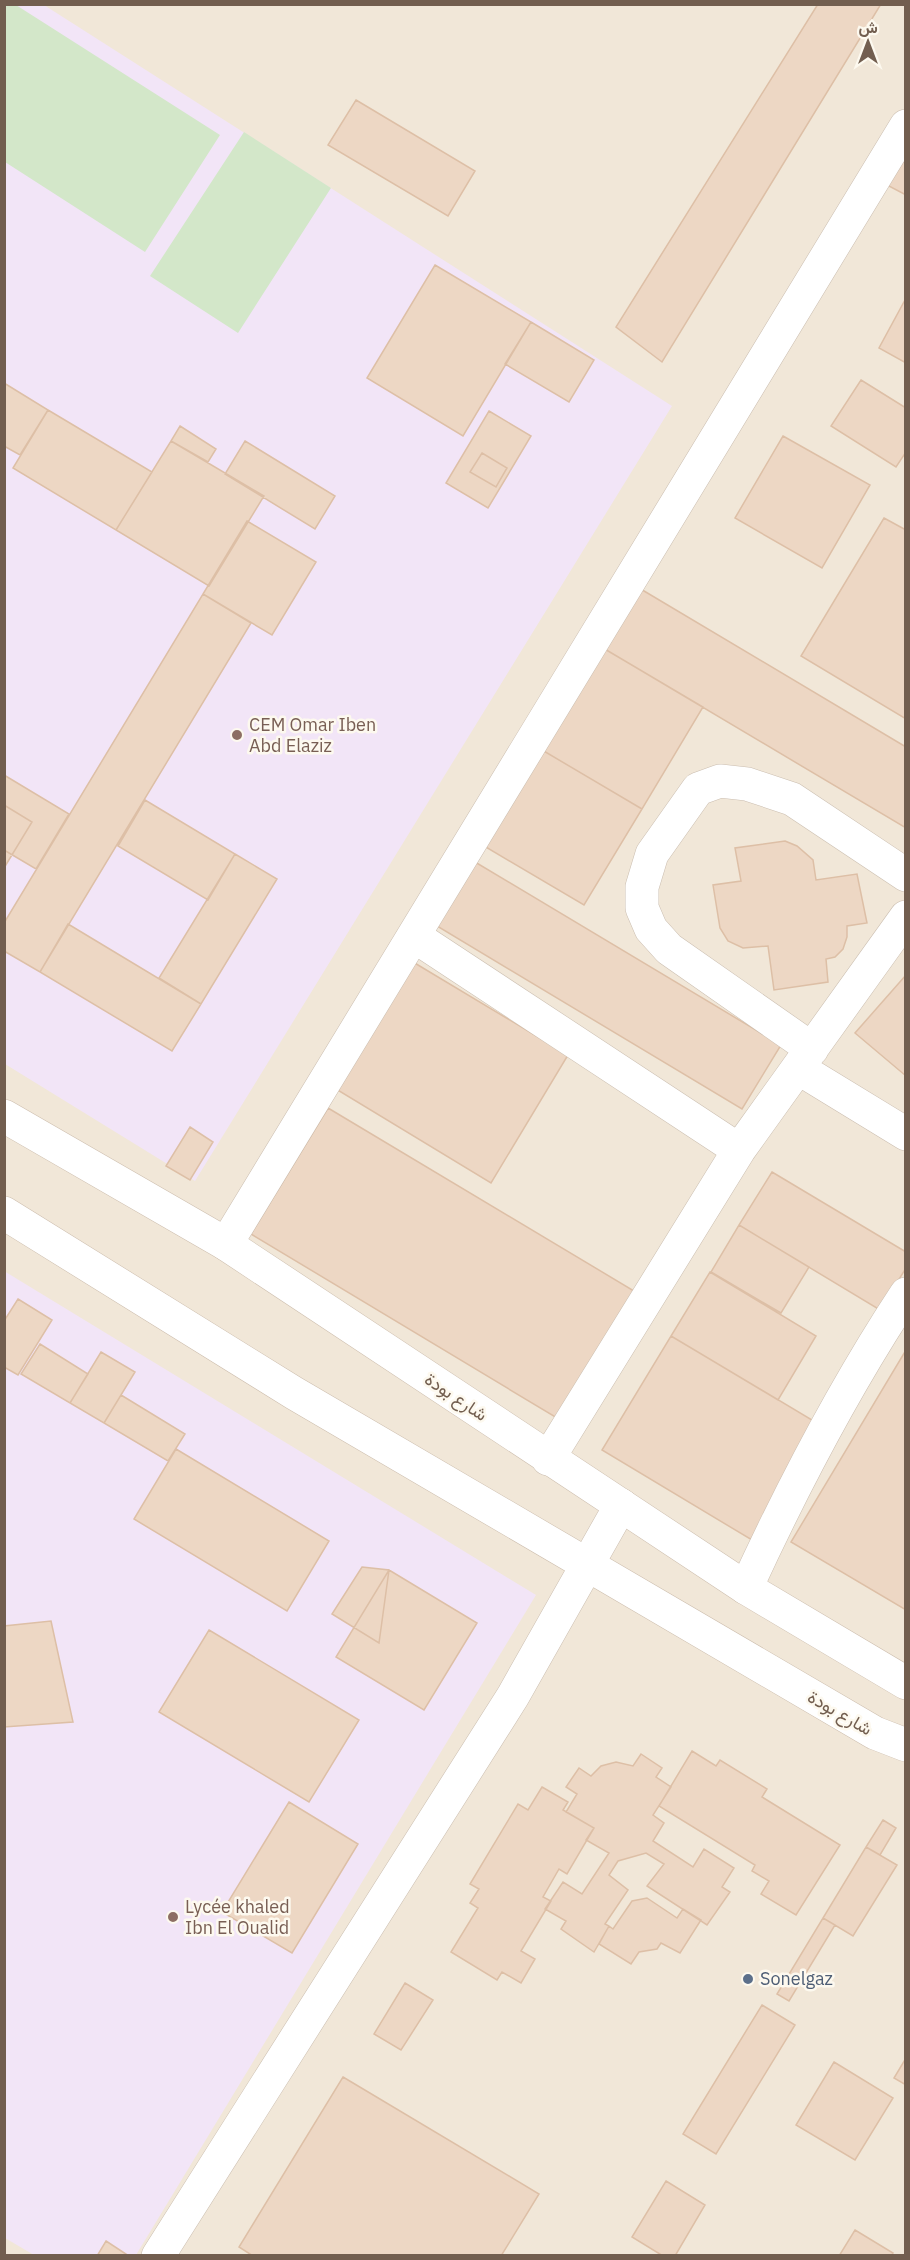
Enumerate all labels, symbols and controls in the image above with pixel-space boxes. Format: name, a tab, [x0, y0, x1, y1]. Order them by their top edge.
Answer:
north arrow	[838, 12, 898, 72]
text: ش	[858, 17, 878, 37]
place label: CEM Omar Iben Abd Elaziz	[249, 713, 376, 757]
marker: CEM Omar Iben Abd Elaziz	[230, 728, 244, 742]
street label: شارع بودة	[420, 1367, 492, 1427]
street label: شارع بودة	[803, 1685, 877, 1741]
place label: Lycée khaled Ibn El Oualid	[185, 1895, 290, 1939]
marker: Lycée khaled Ibn El Oualid	[166, 1910, 180, 1924]
place label: Sonelgaz	[760, 1967, 833, 1990]
marker: Sonelgaz	[741, 1972, 755, 1986]

